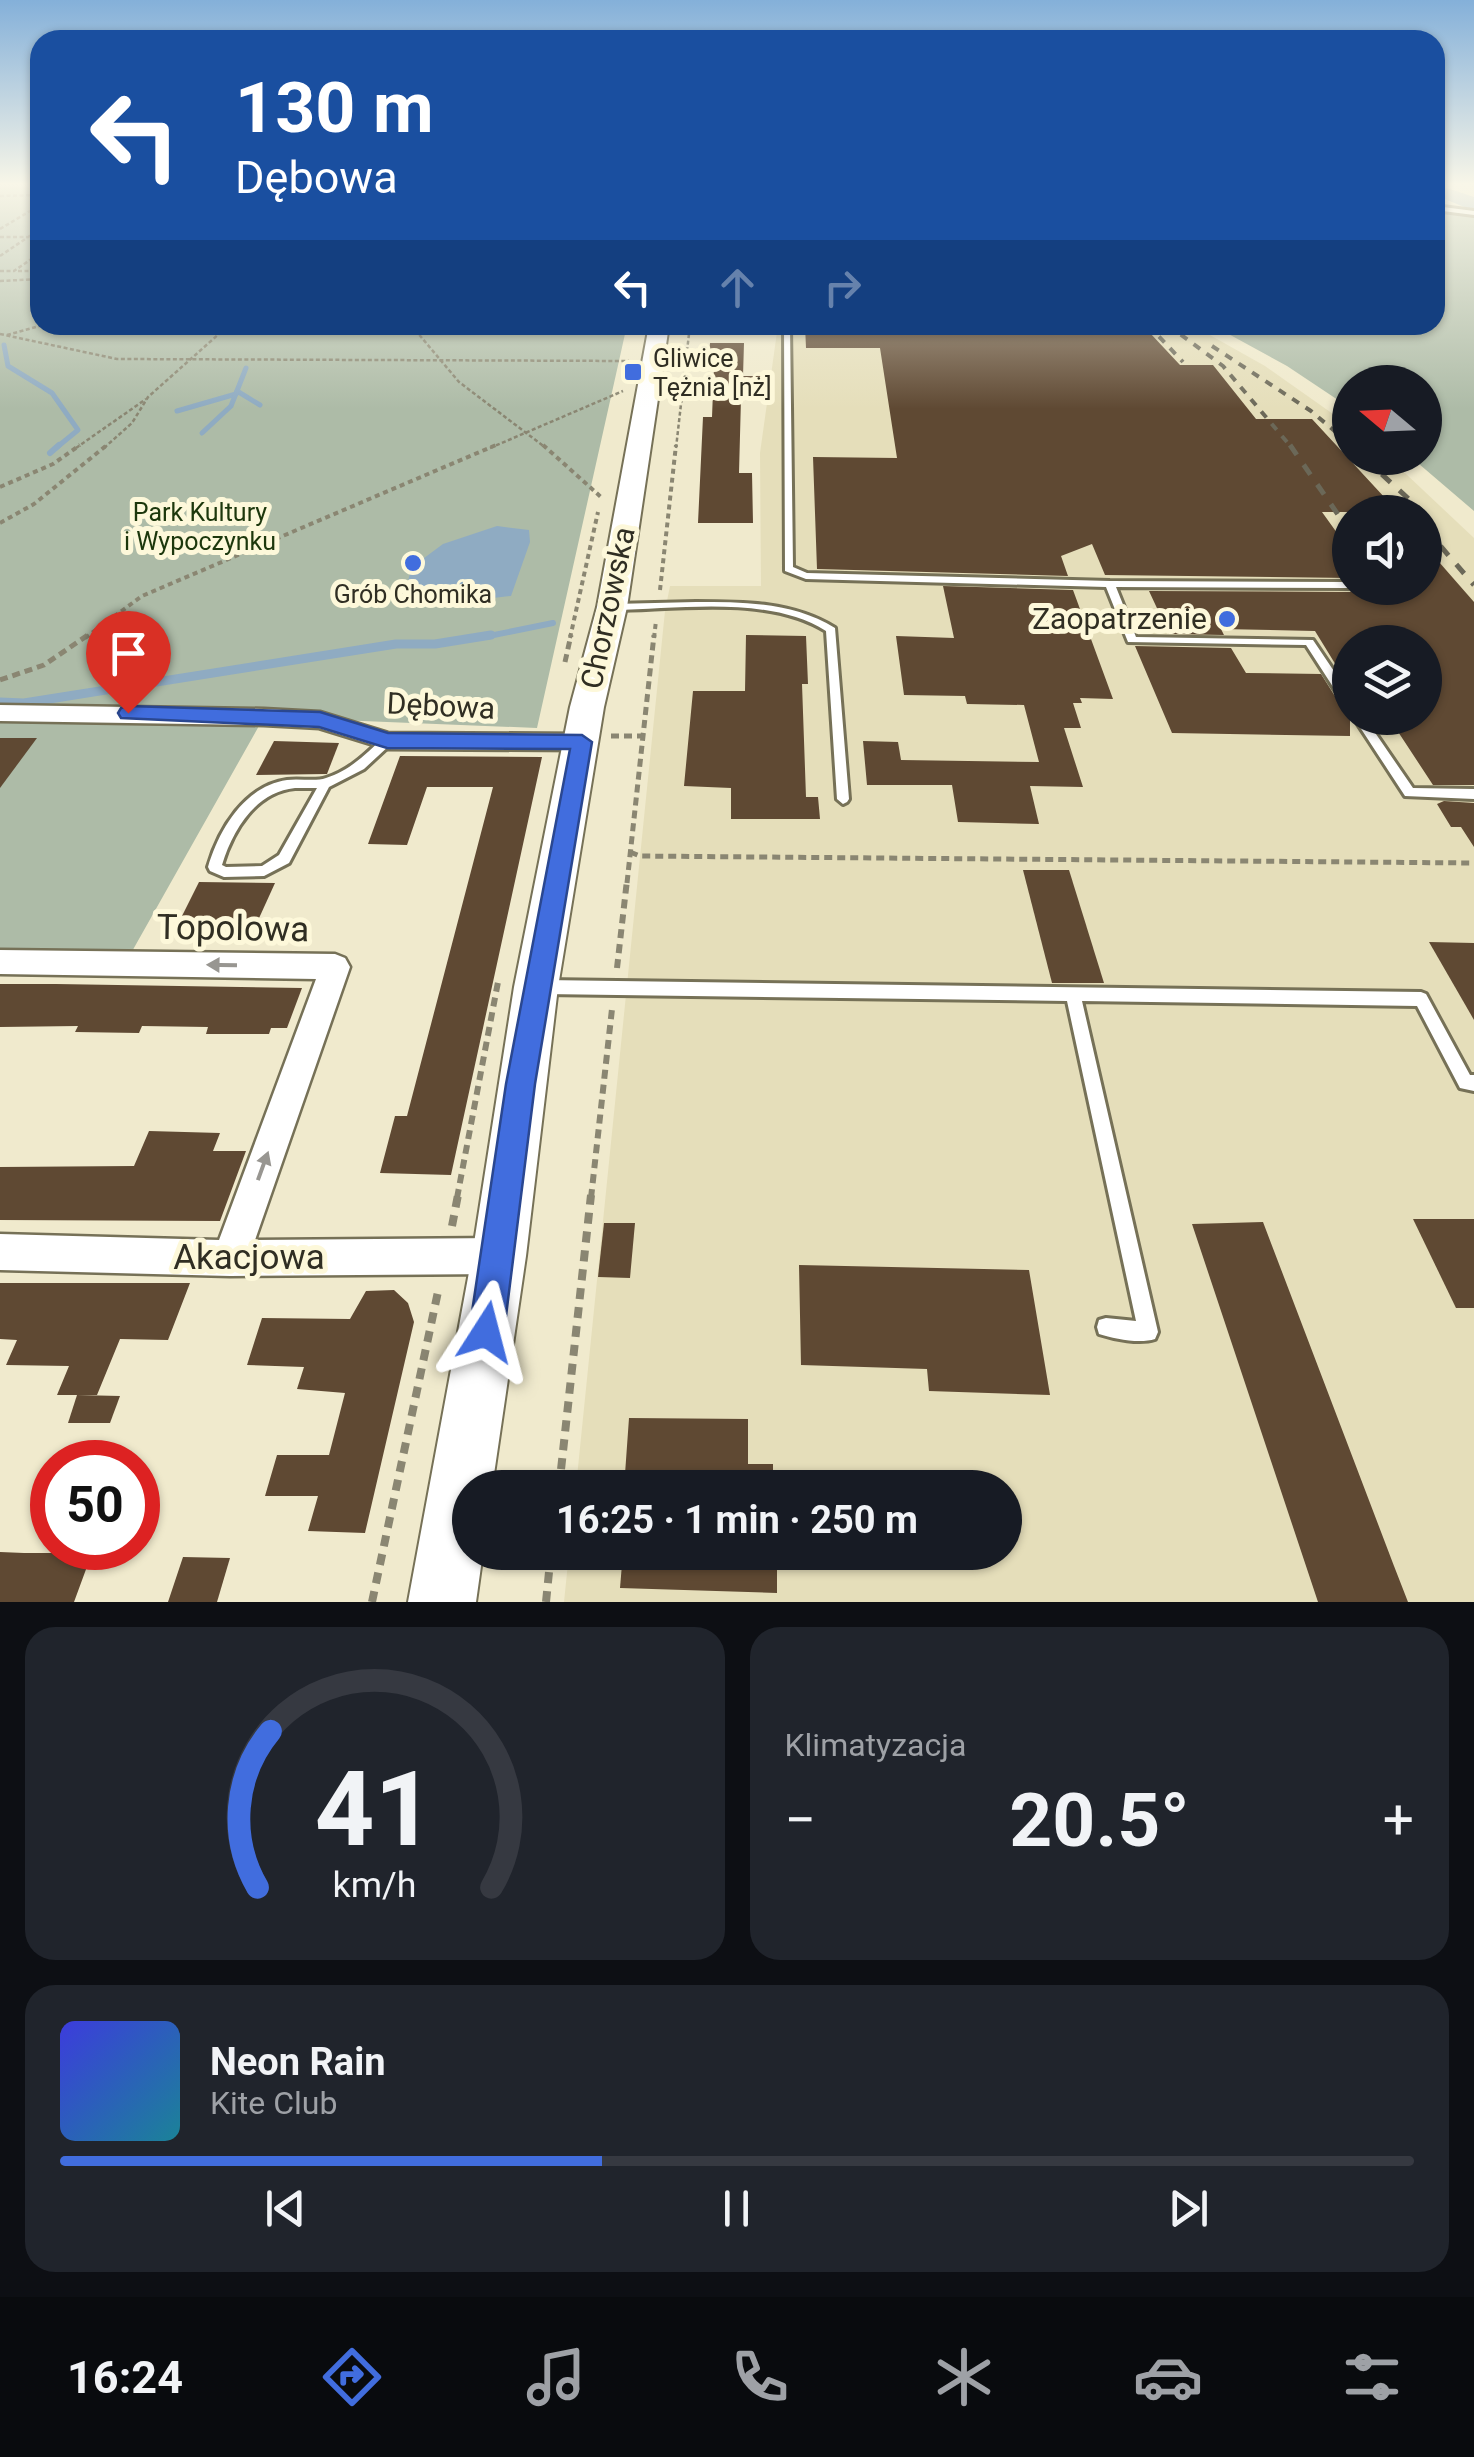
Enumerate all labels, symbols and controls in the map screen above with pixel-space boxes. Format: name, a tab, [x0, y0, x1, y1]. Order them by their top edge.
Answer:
text: 130 m	[235, 67, 434, 149]
icon: left	[70, 70, 200, 200]
text: Dębowa	[235, 151, 398, 204]
icon: left	[605, 260, 660, 315]
icon: ahead	[710, 260, 765, 315]
icon: right	[815, 260, 870, 315]
place label: Gliwice Tężnia [nż]	[653, 344, 772, 402]
marker: Gliwice Tężnia [nż]	[622, 361, 644, 383]
north arrow	[1332, 365, 1442, 475]
map controls	[1332, 365, 1442, 735]
button: sound	[1332, 495, 1442, 605]
park label: Park Kultury i Wypoczynku	[124, 498, 276, 556]
street label: Chorzowska	[573, 524, 642, 692]
marker: Grób Chomika	[402, 552, 424, 574]
place label: Grób Chomika	[334, 580, 492, 609]
place label: Zaopatrzenie	[1032, 601, 1207, 636]
marker: Zaopatrzenie	[1216, 608, 1238, 630]
pin	[86, 611, 171, 714]
button: layers	[1332, 625, 1442, 735]
icon: arrive	[101, 626, 156, 681]
street label: Dębowa	[386, 685, 496, 726]
street label: Topolowa	[156, 907, 310, 950]
one-way arrow	[206, 957, 238, 973]
one-way arrow	[256, 1151, 271, 1181]
street label: Akacjowa	[173, 1237, 325, 1278]
position arrow	[434, 1280, 538, 1384]
speed limit sign: 50	[30, 1440, 160, 1570]
text: 16:25 · 1 min · 250 m	[556, 1498, 918, 1542]
text: Klimatyzacja	[785, 1726, 966, 1764]
text: 41	[315, 1749, 434, 1870]
text: 20.5°	[1009, 1776, 1189, 1864]
text: −	[785, 1788, 816, 1852]
text: +	[1383, 1788, 1414, 1852]
text: km/h	[333, 1864, 417, 1906]
text: Neon Rain	[210, 2040, 386, 2084]
text: Kite Club	[210, 2084, 337, 2122]
icon: previous	[258, 2181, 313, 2236]
icon: pause	[709, 2181, 764, 2236]
icon: next	[1161, 2181, 1216, 2236]
icon: directions	[317, 2342, 387, 2412]
icon: music	[521, 2342, 591, 2412]
icon: phone	[725, 2342, 795, 2412]
icon: climate	[929, 2342, 999, 2412]
icon: car	[1133, 2342, 1203, 2412]
icon: filters	[1337, 2342, 1407, 2412]
text: 16:24	[67, 2351, 183, 2404]

